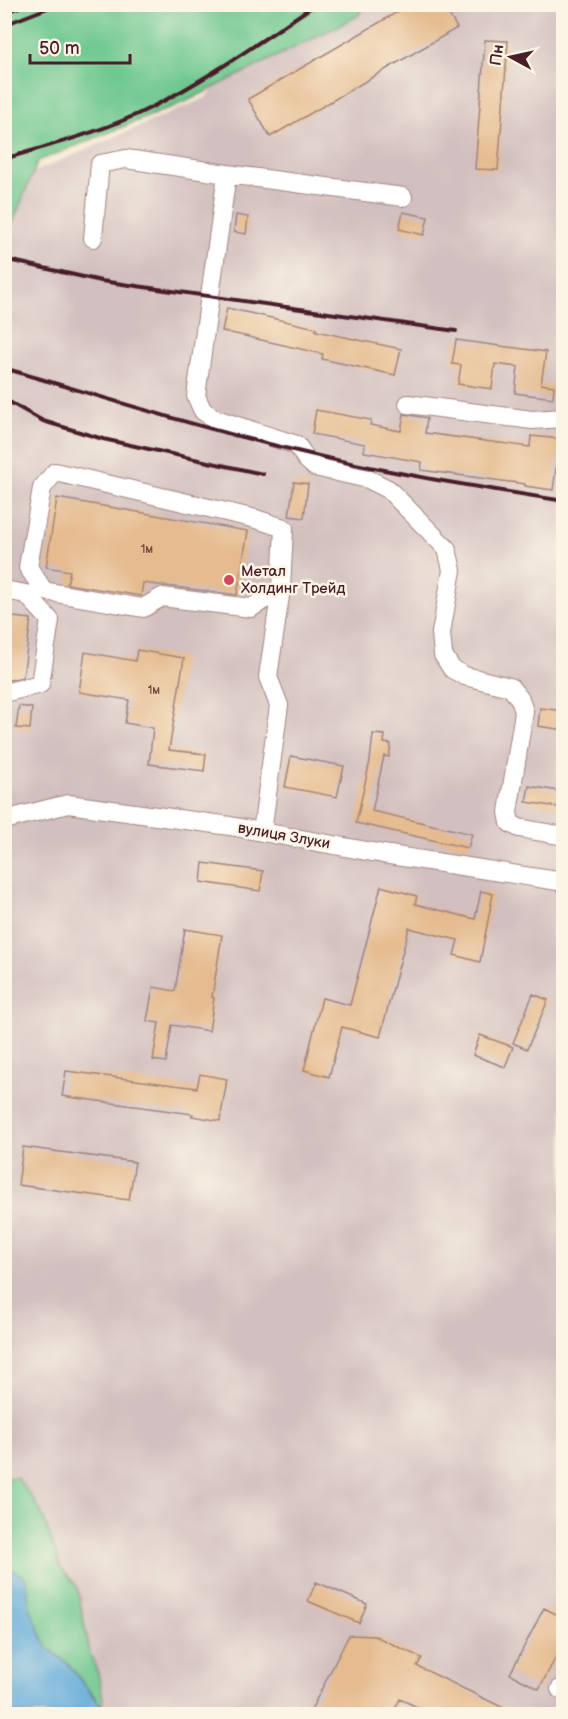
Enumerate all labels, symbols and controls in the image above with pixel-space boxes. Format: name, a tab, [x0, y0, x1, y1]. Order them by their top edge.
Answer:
scale bar	[30, 27, 130, 65]
north arrow	[481, 27, 541, 87]
text: 50 m	[39, 38, 80, 59]
text: Пн	[487, 43, 509, 67]
house number: 1м	[141, 542, 153, 557]
place label: Метал Холдинг Трейд	[241, 562, 345, 598]
marker: Метал Холдинг Трейд	[222, 573, 236, 587]
house number: 1м	[148, 683, 160, 698]
street label: вулиця Злуки	[236, 819, 332, 853]

